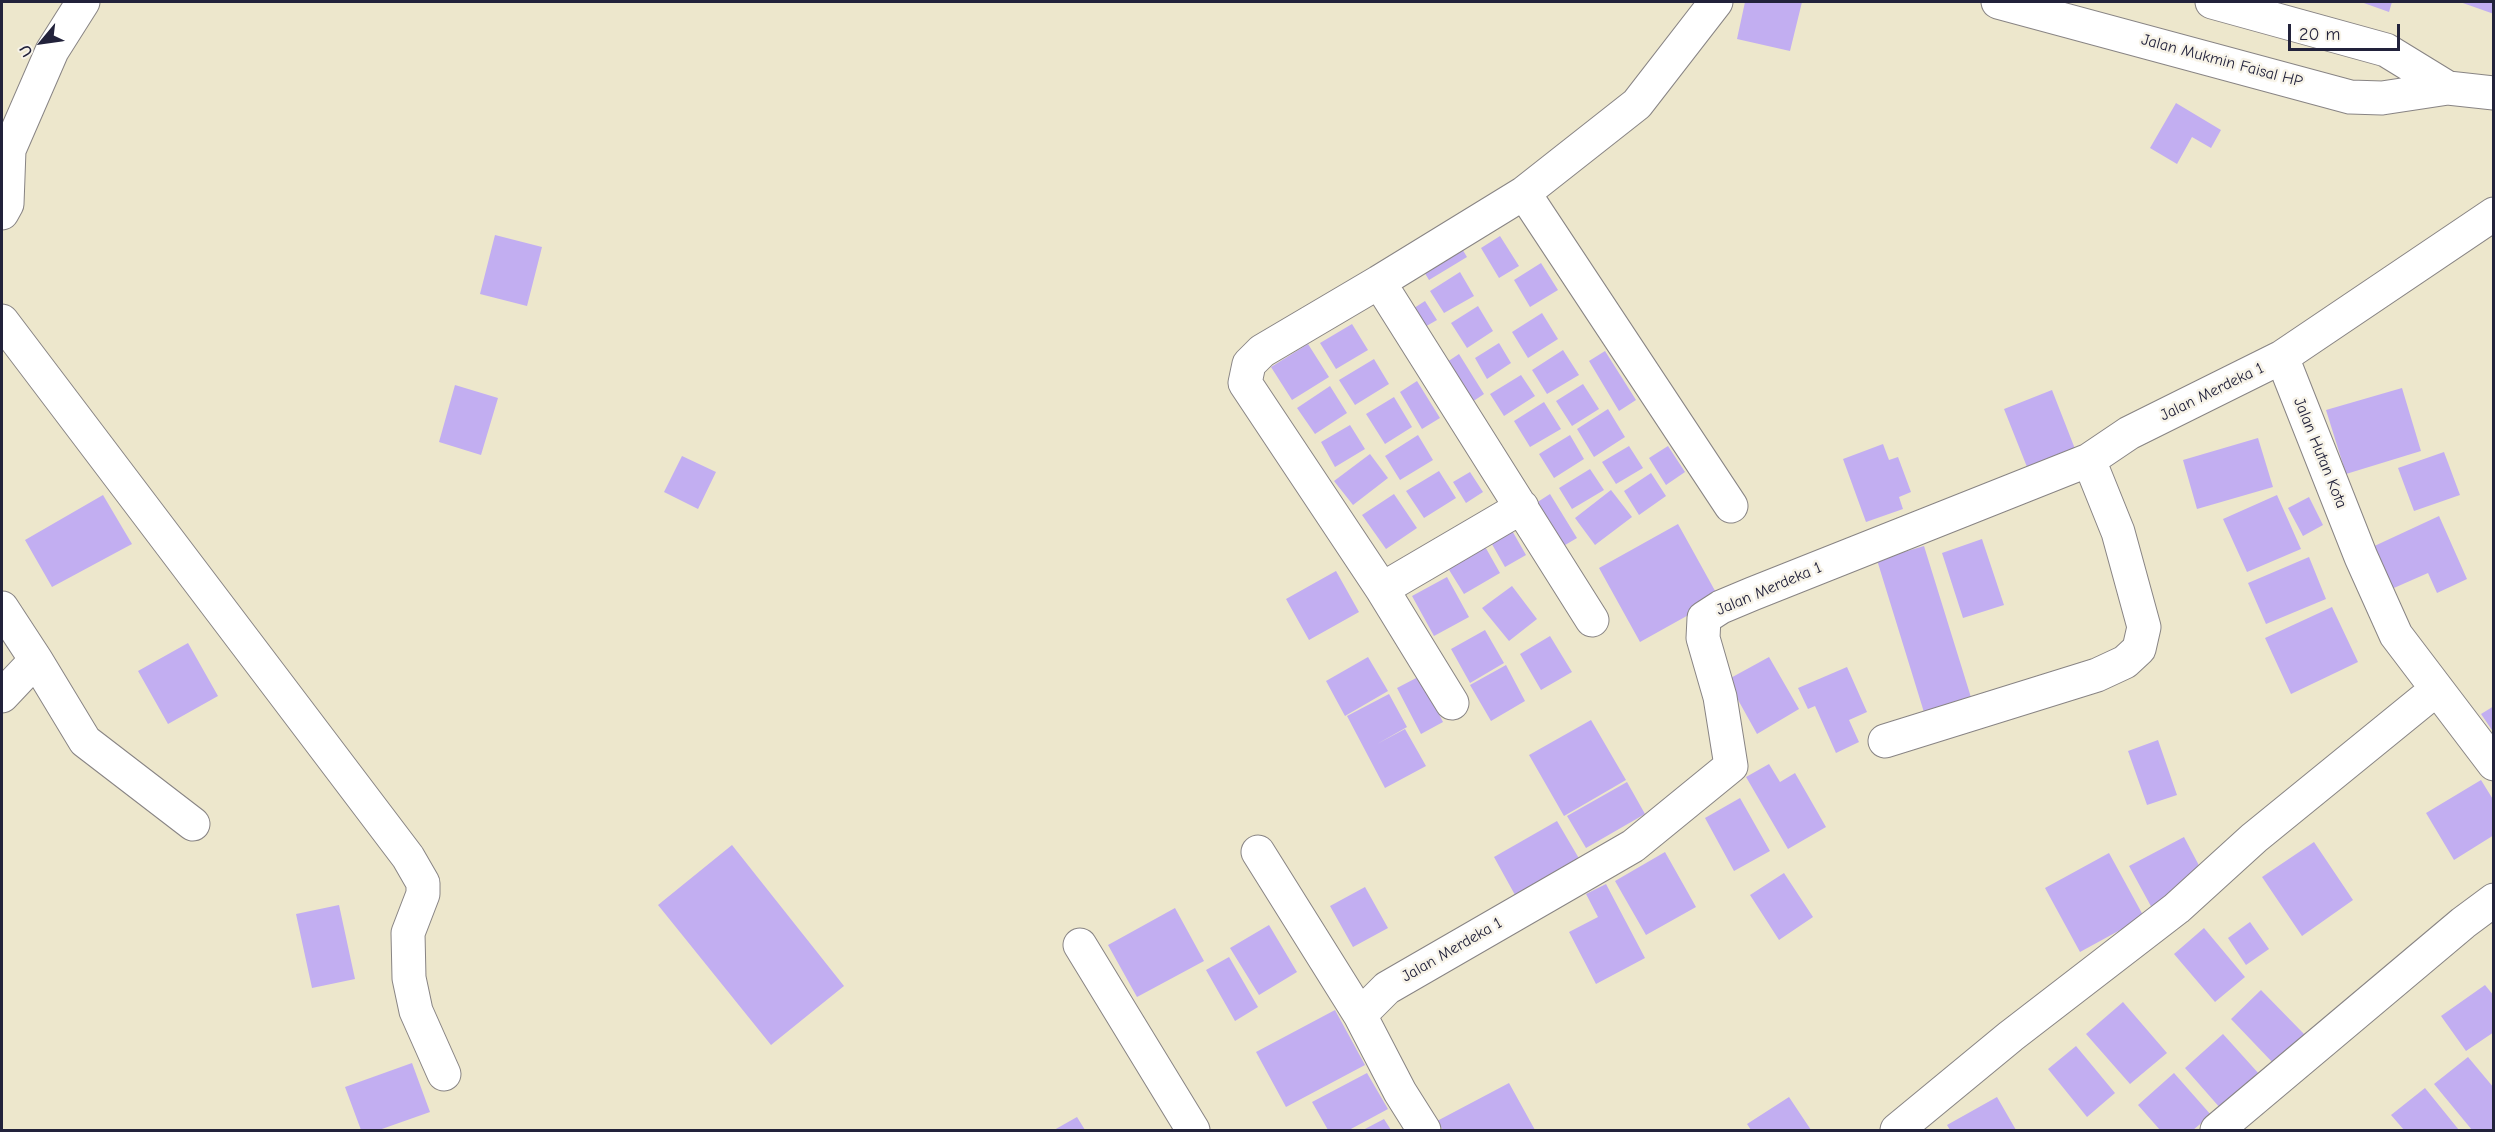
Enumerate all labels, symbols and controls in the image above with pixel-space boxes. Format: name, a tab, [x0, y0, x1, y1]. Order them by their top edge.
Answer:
north arrow	[12, 12, 72, 72]
scale bar	[2291, 12, 2404, 50]
text: 20 m	[2299, 24, 2340, 45]
street label: Jalan Mukmin Faisal HP	[2139, 30, 2305, 92]
text: U	[16, 42, 37, 60]
street label: Jalan Merdeka 1	[2157, 359, 2267, 425]
street label: Jalan Hutan Kota	[2289, 395, 2351, 511]
street label: Jalan Merdeka 1	[1713, 558, 1825, 620]
street label: Jalan Merdeka 1	[1398, 914, 1506, 986]

